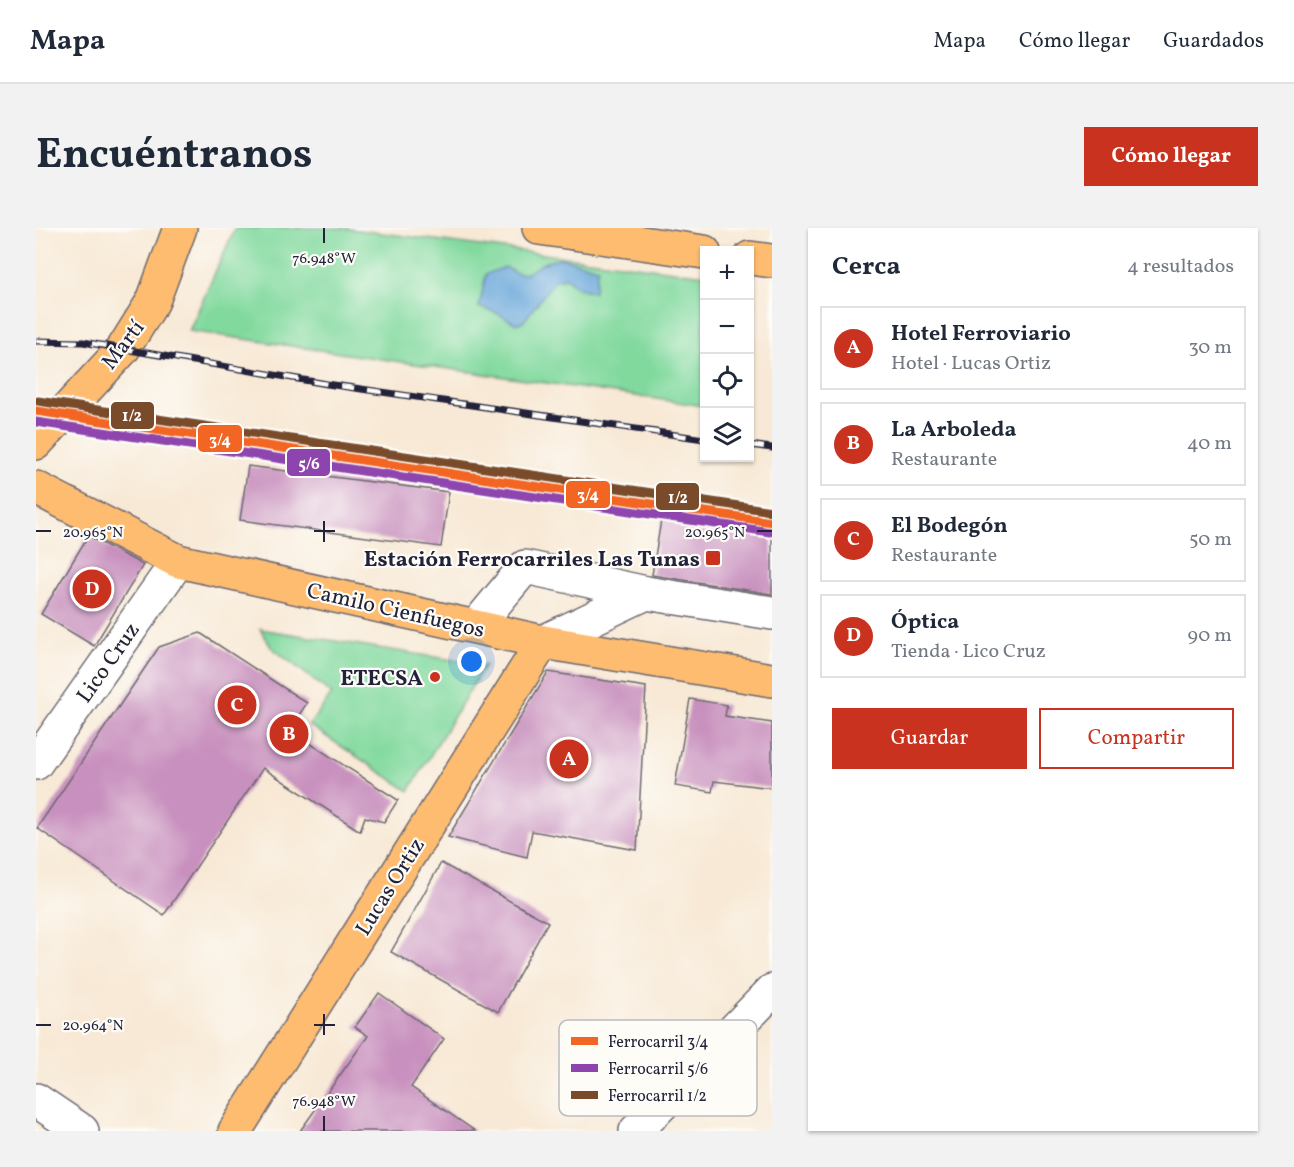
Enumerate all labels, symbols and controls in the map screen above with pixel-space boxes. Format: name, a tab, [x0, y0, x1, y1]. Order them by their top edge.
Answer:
text: Mapa	[30, 22, 105, 61]
text: Mapa	[933, 27, 986, 56]
text: Cómo llegar	[1019, 27, 1130, 56]
text: Guardados	[1163, 27, 1264, 56]
text: Encuéntranos	[36, 127, 312, 186]
button: Cómo llegar	[1084, 127, 1258, 186]
map controls	[700, 246, 754, 462]
button: +	[700, 246, 754, 300]
text: 76.948°W	[292, 249, 356, 270]
text: Cerca	[832, 249, 901, 285]
text: 4 resultados	[1127, 253, 1234, 281]
button: −	[700, 300, 754, 354]
street label: Martí	[95, 314, 153, 377]
text: Hotel Ferroviario	[891, 319, 1071, 350]
text: A	[846, 334, 861, 362]
text: 30 m	[1188, 334, 1232, 362]
text: Hotel · Lucas Ortiz	[891, 350, 1051, 378]
button: locate	[700, 354, 754, 408]
line badge: 1/2	[110, 401, 155, 430]
text: 1/2	[122, 406, 142, 428]
button: layers	[700, 408, 754, 462]
text: La Arboleda	[891, 415, 1016, 446]
line badge: 3/4	[197, 424, 243, 453]
text: 3/4	[209, 430, 231, 452]
text: B	[847, 430, 860, 458]
text: 40 m	[1187, 430, 1232, 458]
text: Restaurante	[891, 446, 997, 474]
line badge: 5/6	[286, 448, 331, 477]
text: 5/6	[298, 454, 320, 476]
line badge: 3/4	[565, 480, 611, 509]
line badge: 1/2	[655, 482, 700, 511]
text: 3/4	[577, 485, 599, 507]
text: 1/2	[668, 488, 688, 510]
text: El Bodegón	[891, 511, 1008, 542]
text: 20.965°N	[63, 523, 123, 544]
text: 20.965°N	[685, 523, 745, 544]
text: C	[847, 526, 860, 554]
text: 50 m	[1189, 526, 1232, 554]
text: Restaurante	[891, 542, 997, 570]
place label: Estación Ferrocarriles Las Tunas	[364, 545, 700, 576]
marker: Estación Ferrocarriles Las Tunas	[704, 549, 722, 567]
pin: D	[72, 566, 112, 612]
street label: Camilo Cienfuegos	[304, 576, 487, 647]
text: Óptica	[891, 607, 959, 638]
street label: Lico Cruz	[70, 617, 148, 710]
text: D	[846, 622, 861, 650]
text: 90 m	[1188, 622, 1232, 650]
text: Tienda · Lico Cruz	[891, 638, 1046, 666]
your location	[457, 647, 486, 676]
place label: ETECSA	[340, 664, 423, 695]
marker: ETECSA	[428, 670, 442, 684]
pin: C	[218, 682, 256, 728]
button: Guardar	[832, 708, 1027, 769]
button: Compartir	[1039, 708, 1234, 769]
pin: B	[270, 712, 308, 756]
pin: A	[550, 736, 588, 782]
street label: Lucas Ortiz	[349, 832, 433, 942]
text: 20.964°N	[62, 1016, 124, 1037]
legend	[559, 1020, 757, 1116]
text: Ferrocarril 3/4	[608, 1032, 709, 1054]
text: Ferrocarril 5/6	[608, 1059, 708, 1081]
text: Ferrocarril 1/2	[608, 1086, 707, 1108]
text: 76.948°W	[292, 1092, 356, 1113]

